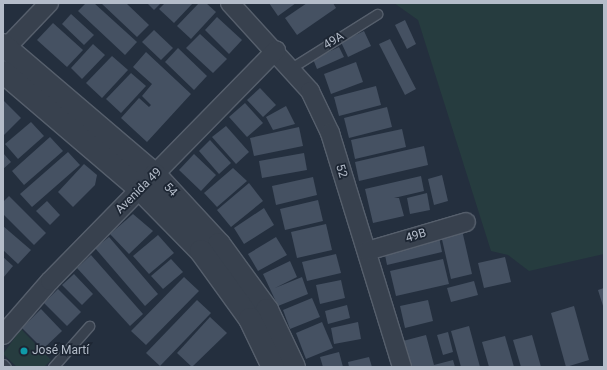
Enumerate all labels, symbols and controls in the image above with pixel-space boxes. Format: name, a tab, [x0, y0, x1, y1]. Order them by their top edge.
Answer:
street label: 49A	[321, 29, 347, 53]
street label: 52	[332, 162, 350, 180]
street label: Avenida 49	[113, 165, 165, 217]
street label: 54	[160, 180, 180, 200]
street label: 49B	[404, 226, 428, 246]
place label: José Martí	[32, 344, 89, 358]
marker: José Martí	[19, 346, 29, 356]

